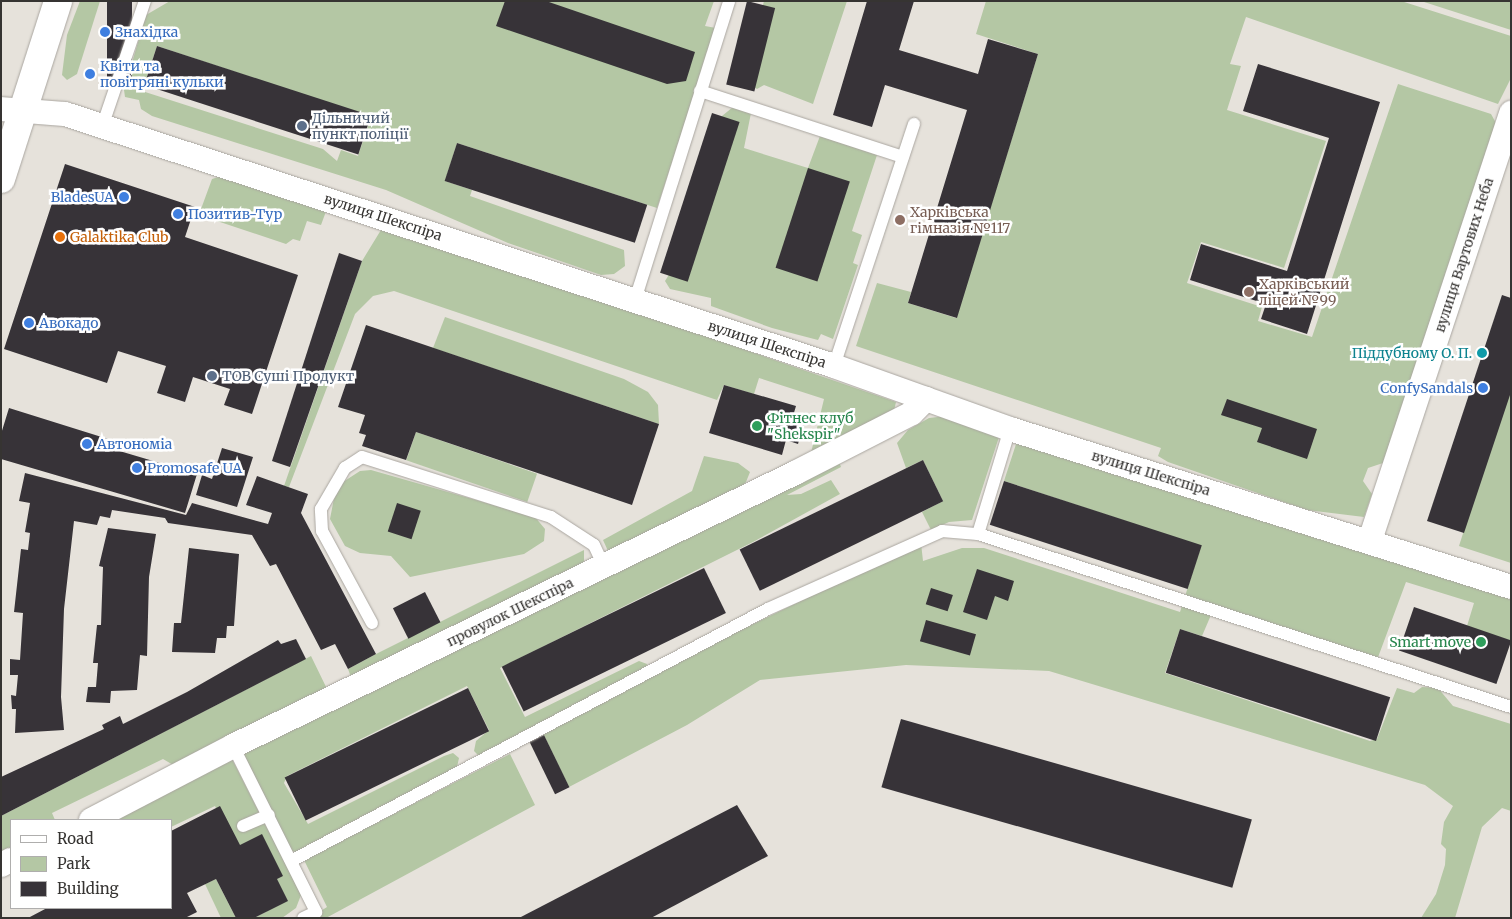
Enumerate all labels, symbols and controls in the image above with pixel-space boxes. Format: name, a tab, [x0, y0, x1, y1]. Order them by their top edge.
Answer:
place label: Знахідка	[115, 24, 178, 40]
marker: Знахідка	[99, 26, 111, 38]
place label: Квіти та повітряні кульки	[100, 58, 224, 90]
marker: Квіти та повітряні кульки	[84, 68, 96, 80]
place label: Дільничий пункт поліції	[312, 110, 408, 142]
marker: Дільничий пункт поліції	[296, 120, 308, 132]
street label: вулиця Вартових Неба	[1431, 176, 1497, 334]
place label: BladesUA	[51, 189, 114, 205]
street label: вулиця Шекспіра	[322, 190, 444, 244]
marker: BladesUA	[118, 191, 130, 203]
place label: Харківська гімназія №117	[910, 204, 1010, 236]
place label: Позитив-Тур	[188, 206, 282, 222]
marker: Позитив-Тур	[172, 208, 184, 220]
marker: Харківська гімназія №117	[894, 214, 906, 226]
place label: Galaktika Club	[70, 229, 168, 245]
marker: Galaktika Club	[54, 231, 66, 243]
place label: Харківський ліцей №99	[1259, 276, 1350, 308]
marker: Харківський ліцей №99	[1243, 286, 1255, 298]
place label: Авокадо	[39, 315, 99, 331]
marker: Авокадо	[23, 317, 35, 329]
street label: вулиця Шекспіра	[706, 317, 828, 371]
place label: Піддубному О. П.	[1352, 345, 1472, 361]
marker: Піддубному О. П.	[1476, 347, 1488, 359]
place label: ТОВ Суші Продукт	[222, 368, 354, 384]
marker: ТОВ Суші Продукт	[206, 370, 218, 382]
place label: ConfySandals	[1380, 380, 1473, 396]
marker: ConfySandals	[1477, 382, 1489, 394]
place label: Фітнес клуб "Shekspir"	[767, 410, 853, 442]
marker: Фітнес клуб "Shekspir"	[751, 420, 763, 432]
place label: Автономіа	[97, 436, 172, 452]
marker: Автономіа	[81, 438, 93, 450]
street label: вулиця Шекспіра	[1090, 447, 1212, 499]
place label: Promosafe UA	[147, 460, 242, 476]
marker: Promosafe UA	[131, 462, 143, 474]
street label: провулок Шекспіра	[444, 574, 576, 650]
place label: Smart move	[1389, 634, 1471, 650]
marker: Smart move	[1475, 636, 1487, 648]
legend	[10, 819, 172, 909]
text: Road	[57, 829, 93, 848]
text: Park	[57, 854, 90, 873]
text: Building	[57, 879, 119, 898]

